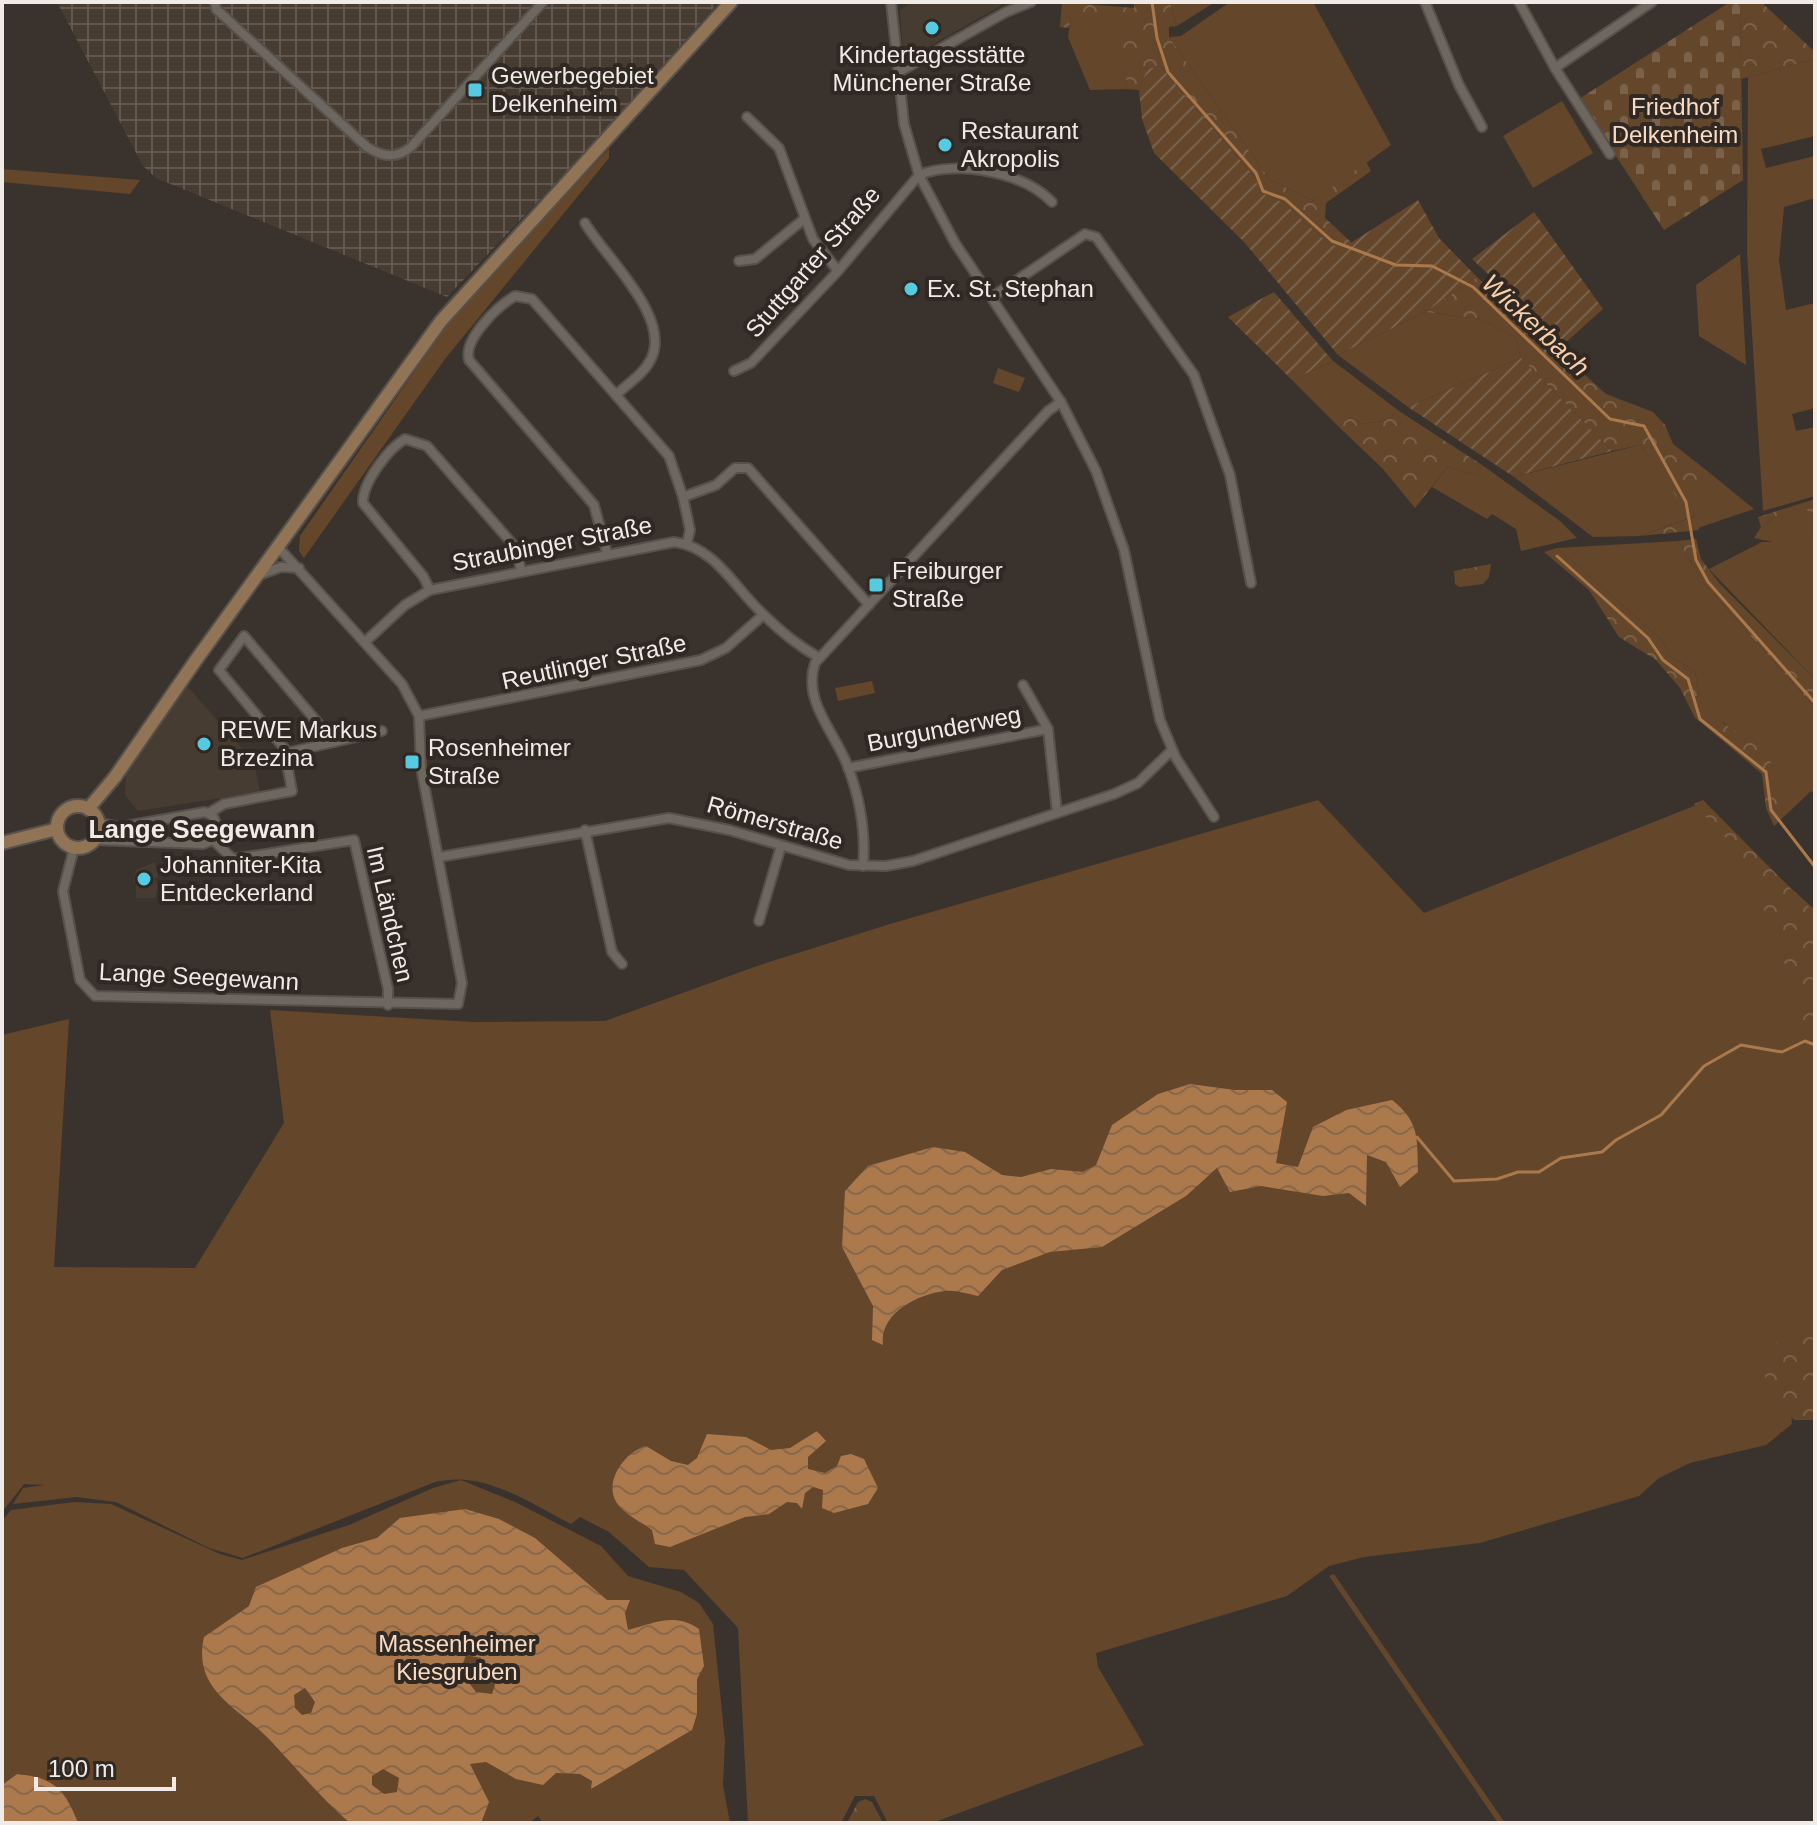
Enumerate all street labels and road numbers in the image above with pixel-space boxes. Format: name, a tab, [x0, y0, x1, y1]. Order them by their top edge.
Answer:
street label: Stuttgarter Straße	[740, 181, 885, 343]
street label: Straubinger Straße	[450, 511, 654, 576]
street label: Reutlinger Straße	[499, 629, 689, 694]
street label: Burgunderweg	[865, 700, 1023, 757]
street label: Römerstraße	[704, 790, 846, 855]
street label: Im Ländchen	[362, 843, 419, 985]
street label: Lange Seegewann	[98, 958, 300, 995]

